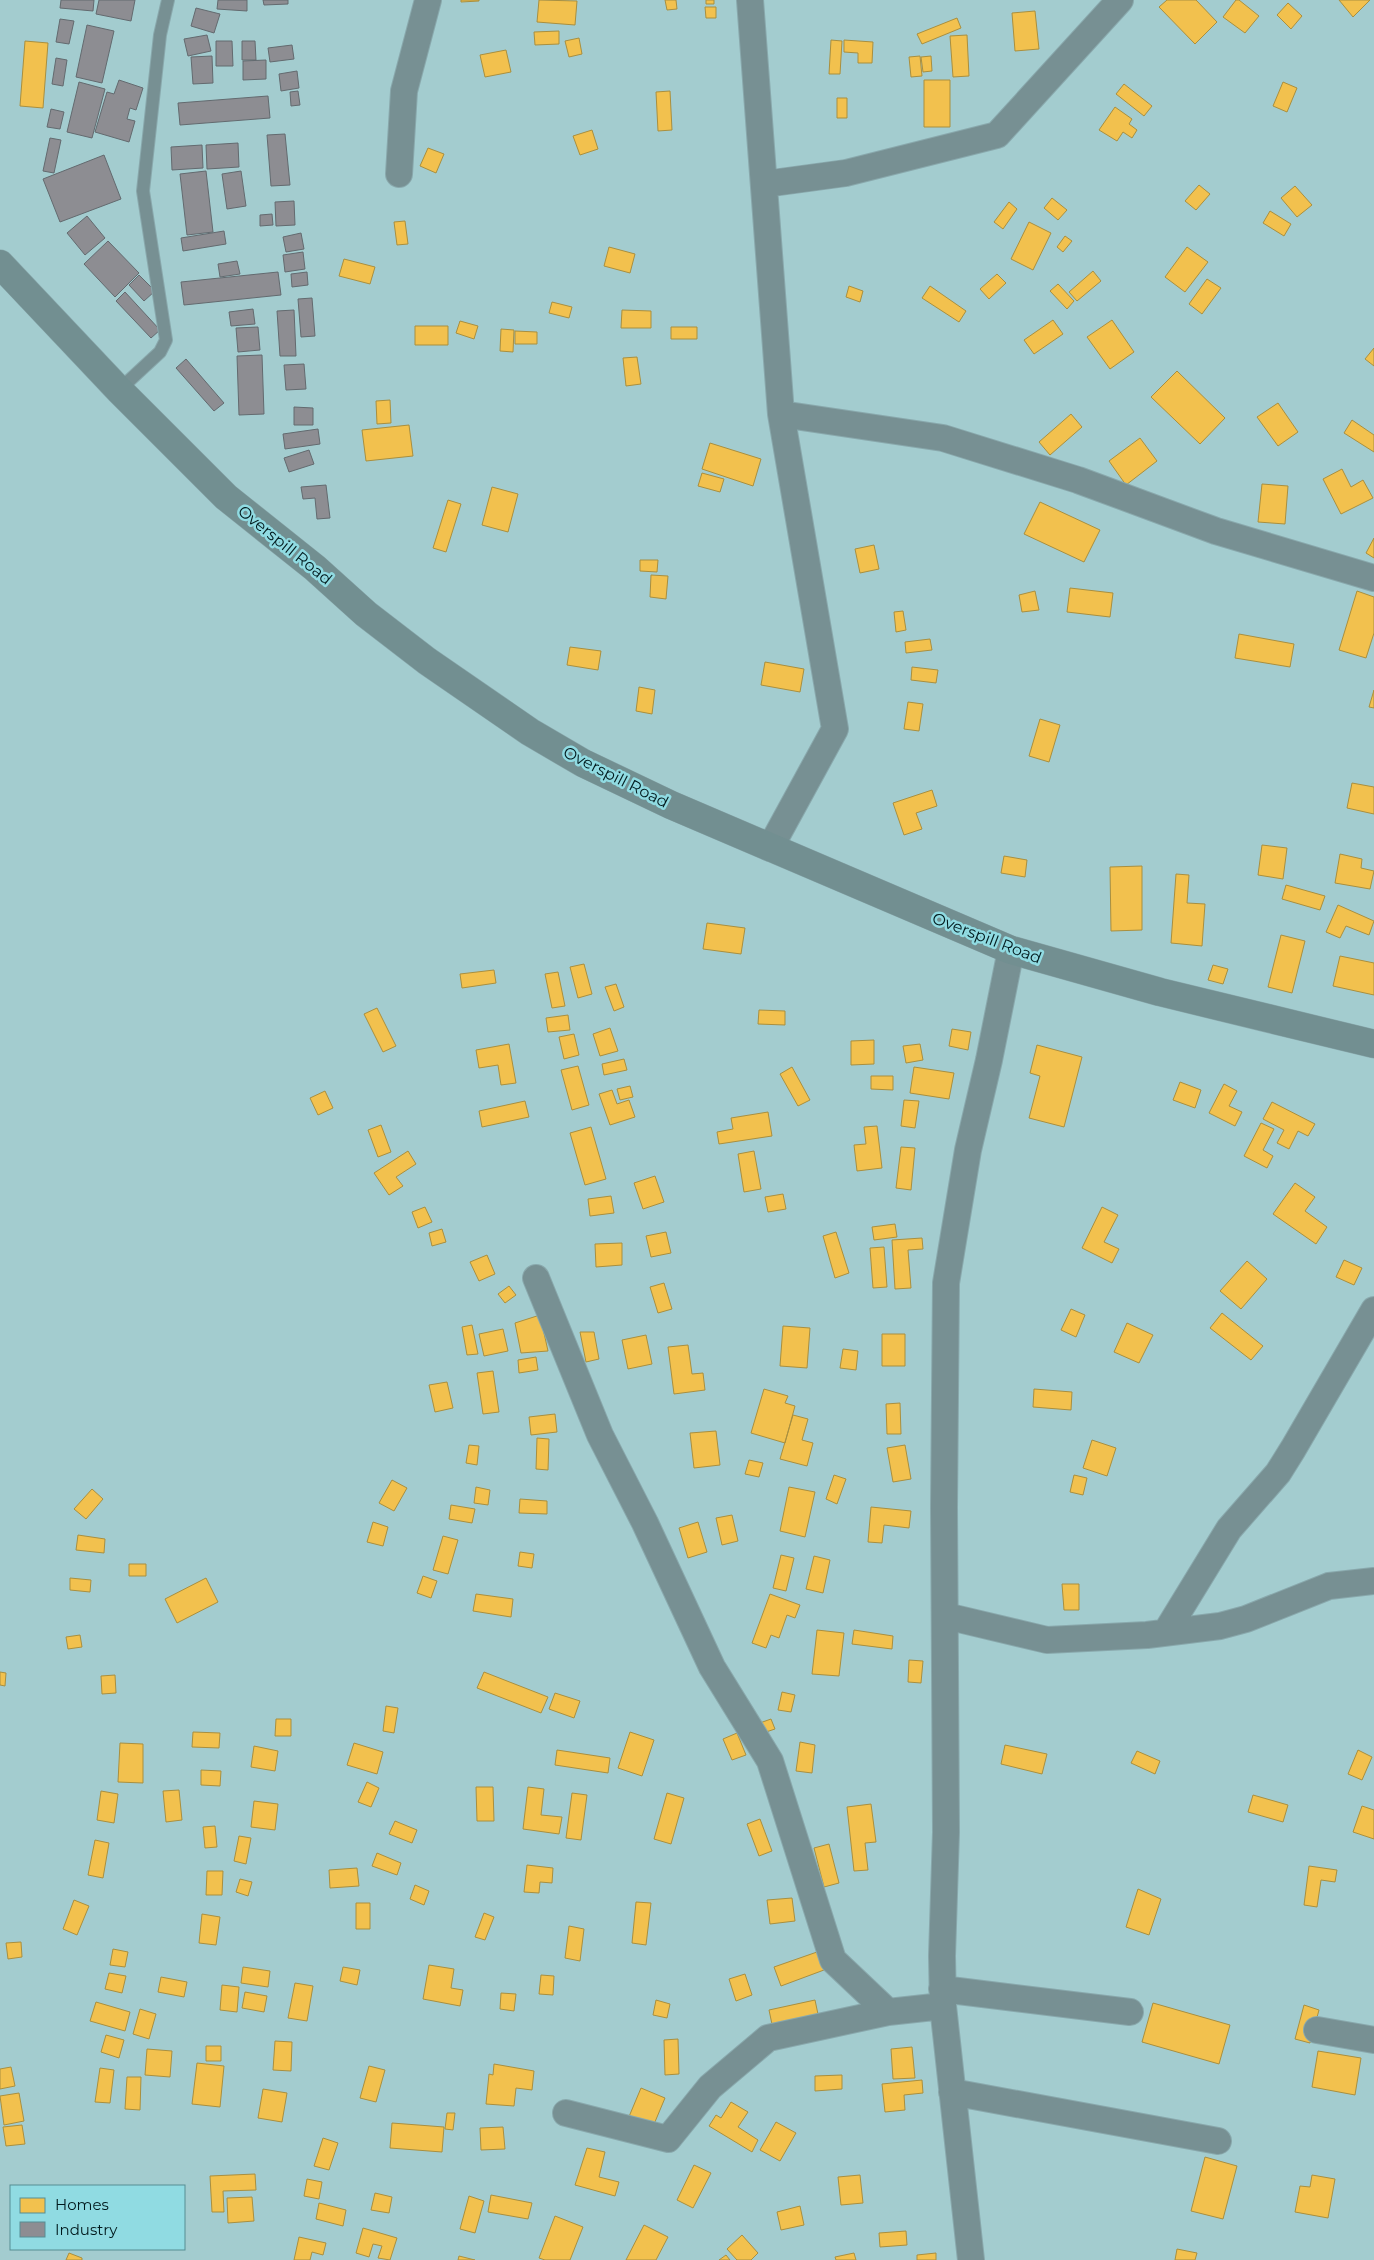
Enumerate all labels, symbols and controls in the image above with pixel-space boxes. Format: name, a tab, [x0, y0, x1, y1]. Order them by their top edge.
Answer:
street label: Overspill Road	[234, 501, 336, 589]
street label: Overspill Road	[560, 742, 672, 812]
street label: Overspill Road	[930, 908, 1044, 968]
legend	[10, 2185, 185, 2250]
text: Homes	[55, 2195, 109, 2214]
text: Industry	[55, 2220, 118, 2239]

